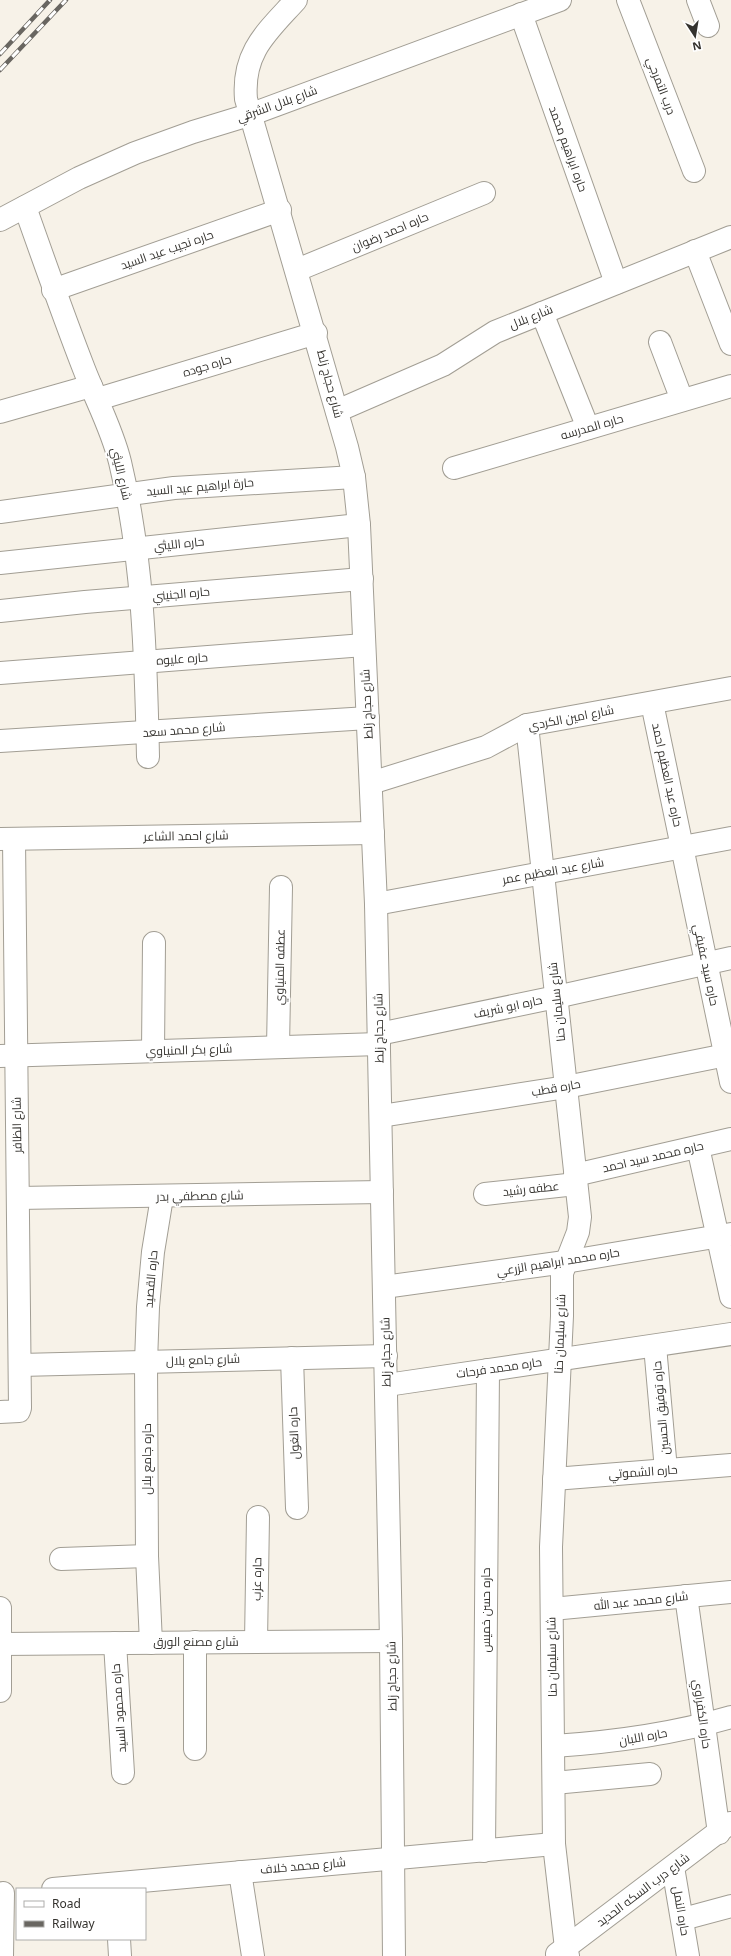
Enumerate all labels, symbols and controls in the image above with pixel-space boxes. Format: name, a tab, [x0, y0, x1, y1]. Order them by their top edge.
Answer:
north arrow	[675, 16, 715, 56]
text: N	[691, 38, 703, 55]
street label: درب التمرجي	[641, 54, 680, 118]
street label: شارع بلال الشرقي	[234, 81, 320, 128]
street label: حاره ابراهيم محمد	[545, 103, 592, 194]
street label: حاره احمد رضوان	[349, 208, 431, 255]
street label: حاره نجيب عيد السيد	[118, 226, 216, 273]
street label: شارع بلال	[506, 300, 555, 333]
street label: شارع حجاج زلط	[313, 348, 348, 420]
street label: حاره جوده	[181, 350, 233, 381]
street label: حاره المدرسه	[558, 409, 625, 444]
street label: شارع الليثي	[105, 446, 136, 502]
street label: حارة ابراهيم عيد السيد	[146, 473, 254, 500]
street label: حاره الليثي	[153, 532, 205, 557]
street label: حاره الجنيني	[152, 583, 211, 606]
street label: حاره عليوه	[156, 648, 208, 669]
street label: شارع حجاج زلط	[356, 669, 377, 739]
street label: شارع امين الكردي	[527, 701, 616, 736]
street label: شارع محمد سعد	[142, 718, 226, 741]
street label: حاره عبد العظيم احمد	[648, 721, 687, 828]
street label: شارع احمد الشاعر	[142, 826, 229, 845]
street label: شارع عبد العظيم عمر	[500, 853, 605, 888]
street label: حاره سيد عفيفي	[688, 923, 723, 1008]
street label: عطفه المنياوي	[270, 929, 291, 1005]
street label: شارع سليمان حنا	[544, 961, 569, 1043]
street label: حاره ابو شريف	[472, 991, 544, 1022]
street label: شارع حجاج زلط	[369, 993, 388, 1063]
street label: شارع بكر المنياوي	[145, 1039, 233, 1062]
street label: حاره قطب	[530, 1075, 582, 1100]
street label: شارع الظافر	[8, 1097, 26, 1154]
street label: حاره محمد سيد احمد	[601, 1137, 705, 1176]
street label: عطفه رشيد	[502, 1177, 560, 1200]
street label: شارع مصطفي بدر	[155, 1186, 244, 1207]
street label: حاره محمد ابراهيم الزرعي	[495, 1243, 621, 1282]
street label: حاره القصيد	[140, 1249, 161, 1309]
street label: شارع سليمان حنا	[550, 1294, 569, 1374]
street label: شارع حجاج زلط	[376, 1317, 395, 1387]
street label: شارع جامع بلال	[166, 1350, 240, 1369]
street label: حاره محمد فرحات	[455, 1353, 543, 1382]
street label: حاره توفيق الحسين	[648, 1360, 673, 1456]
street label: حاره الغول	[284, 1406, 303, 1460]
street label: حاره جامع بلال	[138, 1423, 155, 1495]
street label: حاره الشموتي	[608, 1461, 678, 1484]
street label: حاره عزب	[248, 1557, 265, 1601]
street label: حاره حسن خميس	[477, 1567, 494, 1653]
street label: شارع محمد عبد الله	[593, 1587, 689, 1614]
street label: شارع سليمان حنا	[542, 1617, 561, 1697]
street label: شارع مصنع الورق	[153, 1633, 239, 1650]
street label: شارع حجاج زلط	[382, 1641, 401, 1711]
street label: حاره محمود السيد	[107, 1663, 130, 1753]
street label: حاره الكفراوي	[687, 1678, 716, 1750]
street label: حاره اللبان	[617, 1724, 668, 1749]
street label: شارع درب السكه الحديد	[593, 1849, 693, 1930]
street label: شارع محمد خلاف	[259, 1853, 347, 1878]
street label: حاره النمل	[669, 1885, 694, 1937]
legend	[16, 1888, 146, 1940]
text: Road	[52, 1895, 81, 1912]
text: Railway	[52, 1915, 96, 1932]

